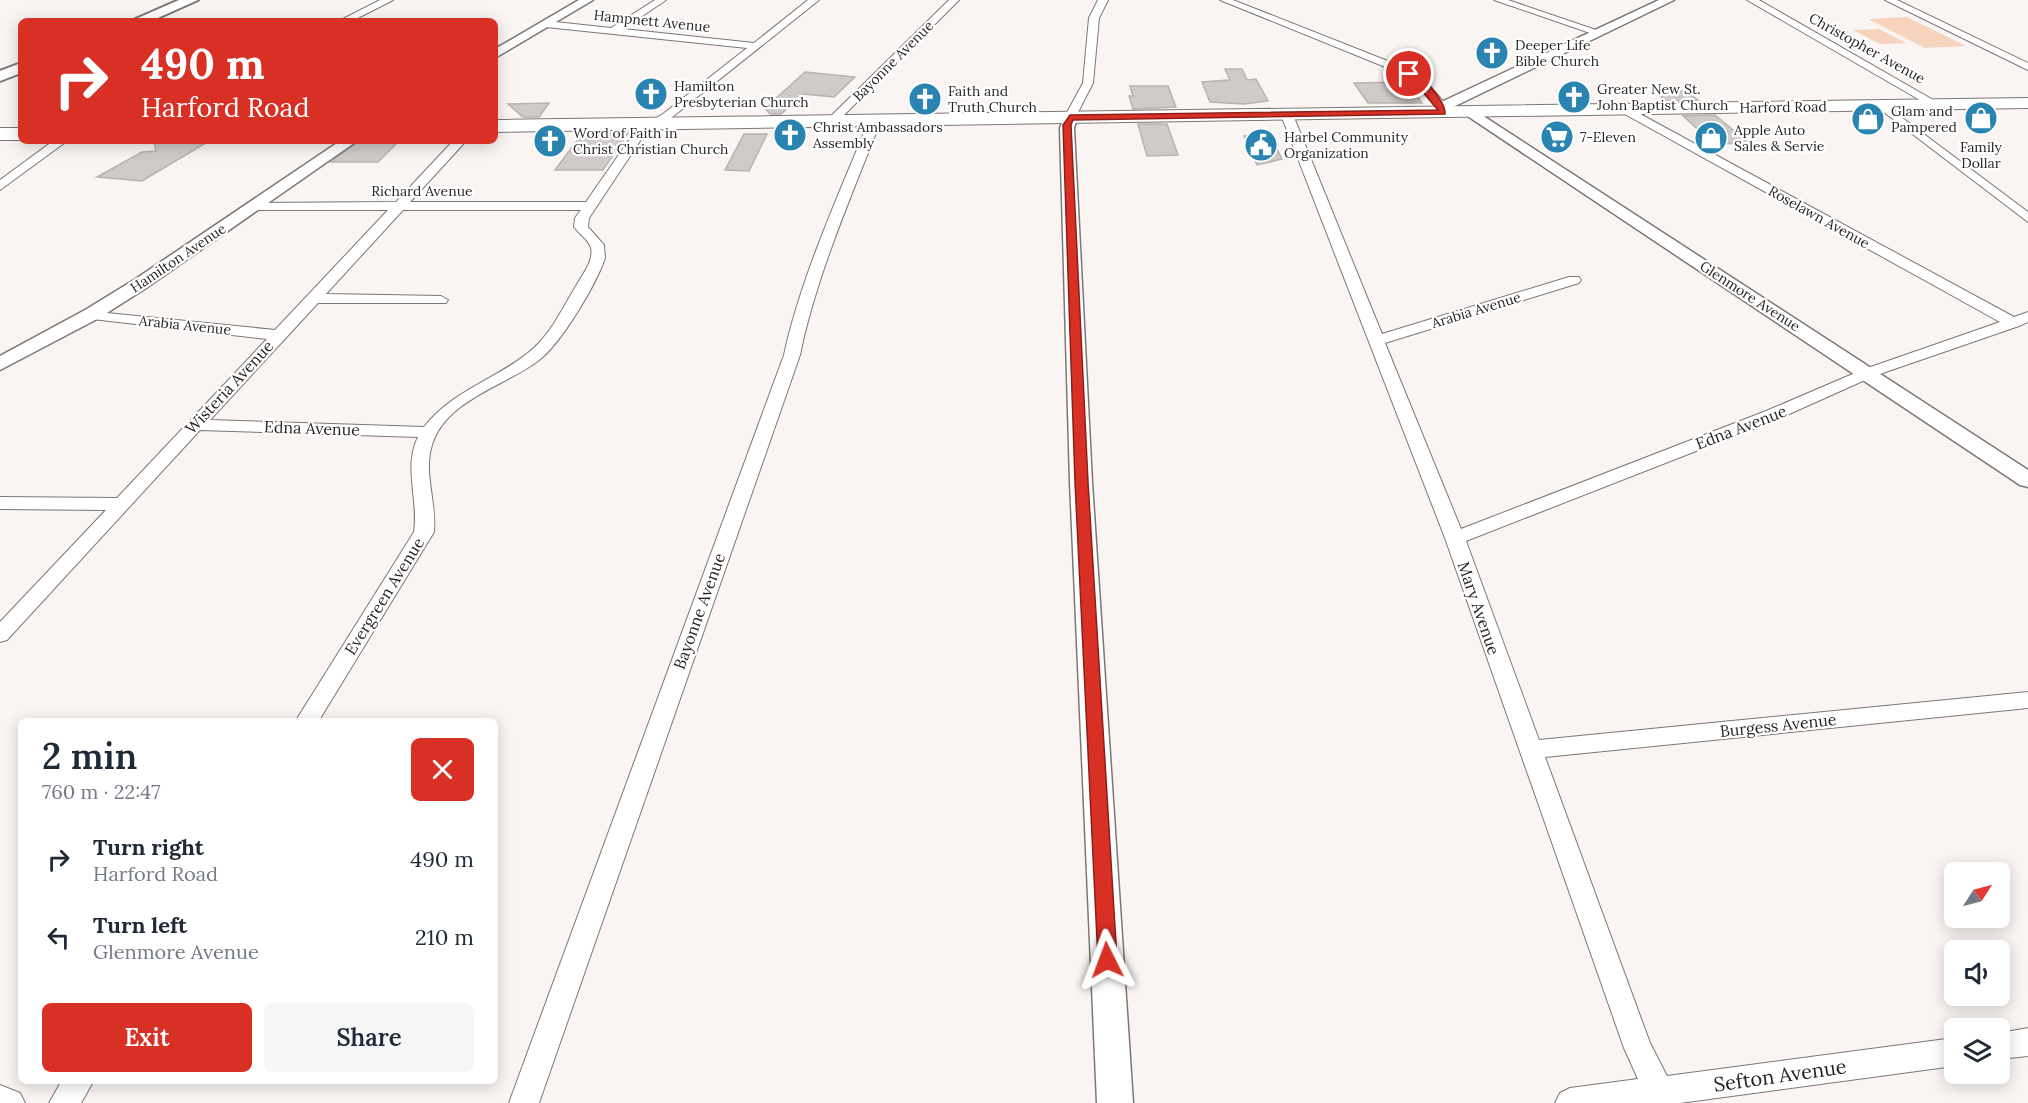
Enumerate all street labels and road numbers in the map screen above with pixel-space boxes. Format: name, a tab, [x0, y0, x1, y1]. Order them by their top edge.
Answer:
street label: Hampnett Avenue	[593, 6, 712, 36]
street label: Christopher Avenue	[1806, 9, 1929, 88]
street label: Bayonne Avenue	[849, 17, 937, 105]
street label: Harford Road	[1739, 97, 1827, 117]
street label: Richard Avenue	[371, 182, 473, 200]
street label: Roselawn Avenue	[1765, 182, 1873, 252]
street label: Hamilton Avenue	[127, 219, 230, 297]
street label: Glenmore Avenue	[1696, 257, 1804, 335]
street label: Arabia Avenue	[1428, 288, 1523, 332]
street label: Arabia Avenue	[137, 311, 232, 339]
street label: Wisteria Avenue	[181, 336, 278, 438]
street label: Edna Avenue	[1693, 400, 1790, 454]
street label: Edna Avenue	[264, 416, 361, 440]
street label: Evergreen Avenue	[340, 533, 428, 658]
street label: Bayonne Avenue	[669, 550, 729, 672]
street label: Mary Avenue	[1454, 559, 1504, 657]
street label: Burgess Avenue	[1719, 709, 1838, 741]
street label: Sefton Avenue	[1712, 1053, 1848, 1097]

